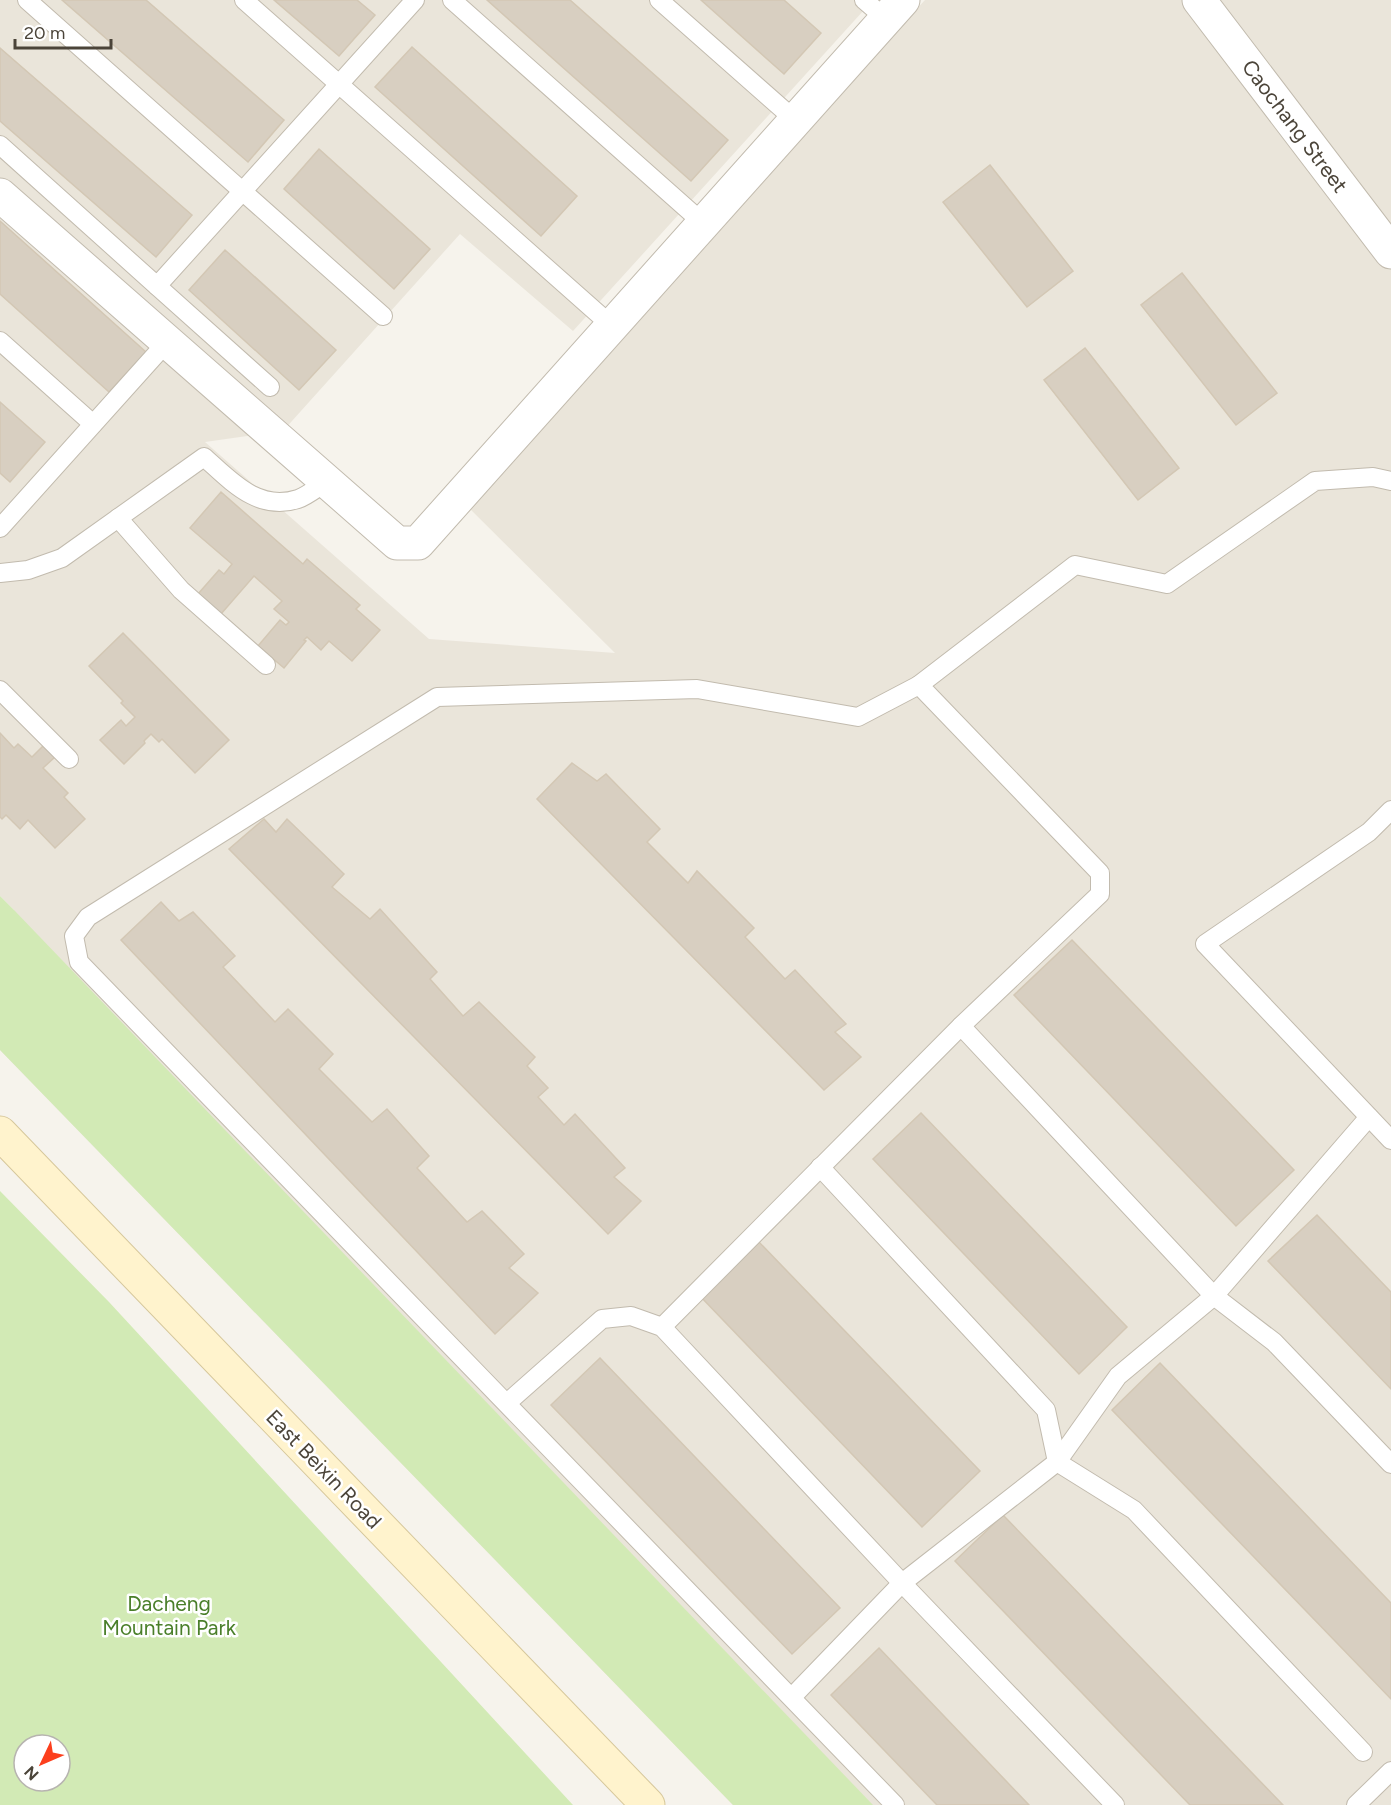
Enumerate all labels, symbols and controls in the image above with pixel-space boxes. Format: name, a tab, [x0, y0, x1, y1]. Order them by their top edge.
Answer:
scale bar	[15, 12, 111, 50]
text: 20 m	[24, 22, 65, 44]
street label: Caochang Street	[1237, 55, 1353, 197]
street label: East Beixin Road	[261, 1404, 387, 1534]
park label: Dacheng Mountain Park	[102, 1591, 237, 1640]
north arrow	[12, 1733, 72, 1793]
text: N	[20, 1762, 43, 1784]

